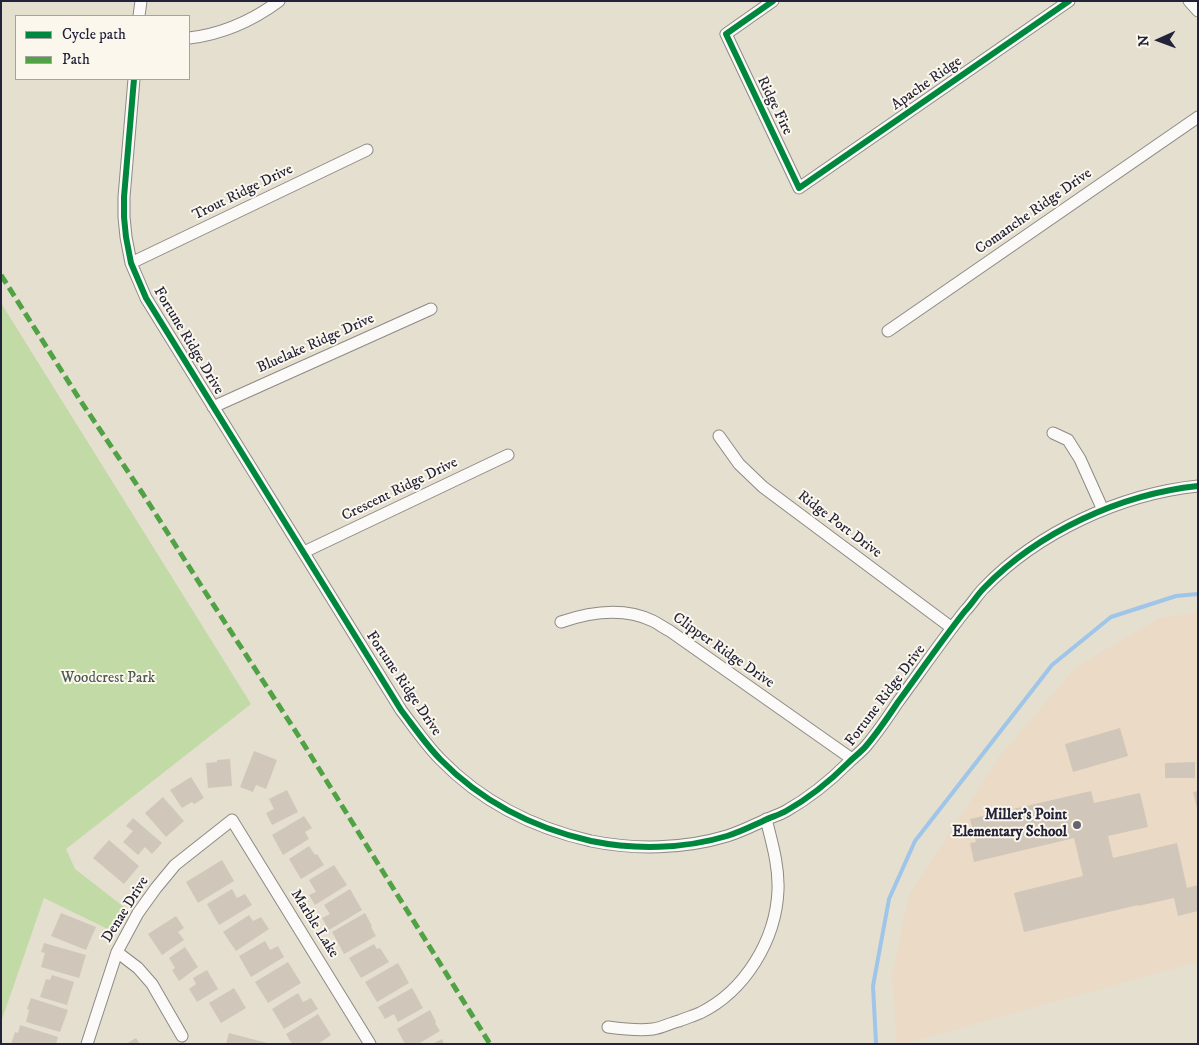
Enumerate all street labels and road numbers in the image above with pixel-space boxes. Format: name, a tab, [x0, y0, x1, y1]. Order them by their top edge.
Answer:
street label: Apache Ridge	[888, 53, 966, 115]
street label: Ridge Fire	[752, 74, 796, 138]
street label: Trout Ridge Drive	[190, 161, 296, 225]
street label: Comanche Ridge Drive	[972, 165, 1096, 259]
street label: Fortune Ridge Drive	[149, 284, 227, 398]
street label: Bluelake Ridge Drive	[255, 310, 377, 378]
street label: Crescent Ridge Drive	[339, 454, 461, 526]
street label: Ridge Port Drive	[793, 488, 885, 562]
street label: Clipper Ridge Drive	[669, 609, 777, 693]
street label: Fortune Ridge Drive	[361, 628, 445, 740]
street label: Fortune Ridge Drive	[842, 642, 930, 750]
street label: Denae Drive	[99, 874, 153, 946]
street label: Marble Lake	[286, 886, 342, 962]

